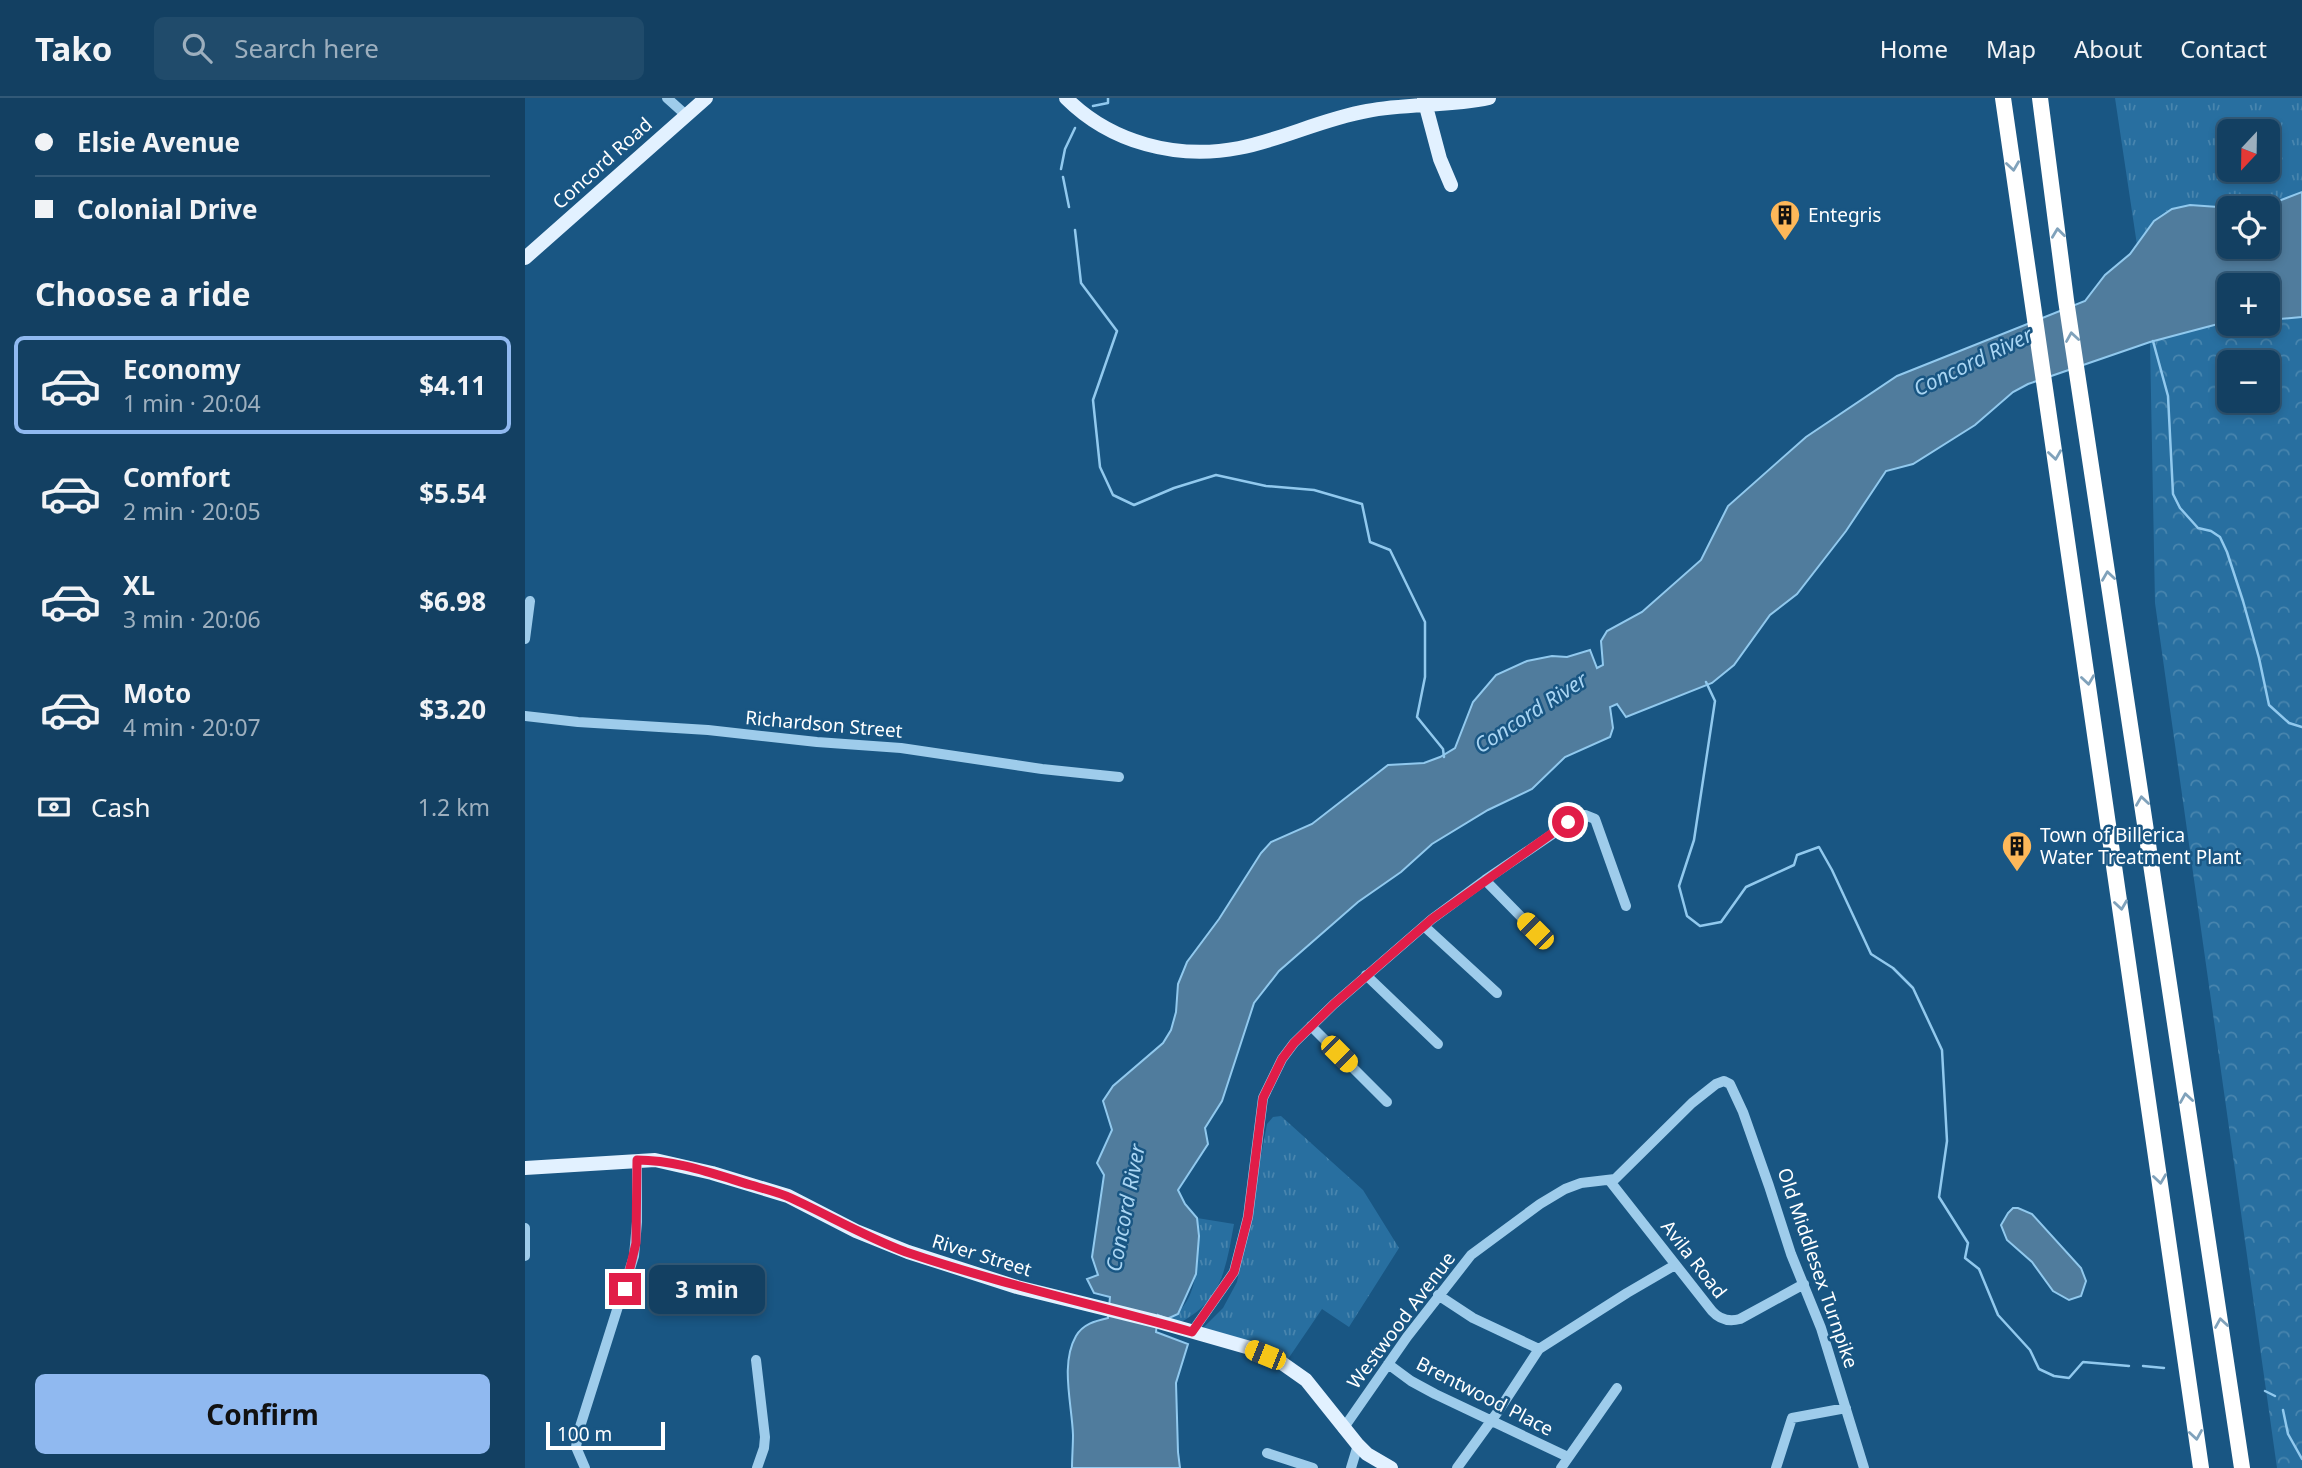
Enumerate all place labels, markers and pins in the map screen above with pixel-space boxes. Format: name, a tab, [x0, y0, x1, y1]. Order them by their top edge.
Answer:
building icon: Entegris	[1768, 198, 1802, 242]
place label: Entegris	[1808, 202, 1881, 228]
place label: Town of Billerica Water Treatment Plant	[2040, 822, 2241, 870]
building icon: Town of Billerica Water Treatment Plant	[2000, 829, 2034, 873]

